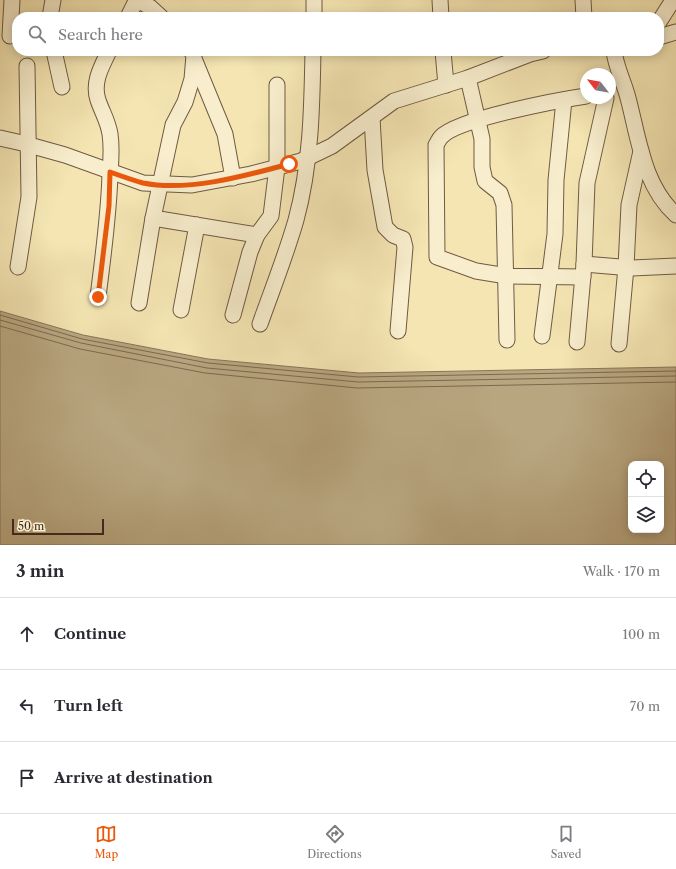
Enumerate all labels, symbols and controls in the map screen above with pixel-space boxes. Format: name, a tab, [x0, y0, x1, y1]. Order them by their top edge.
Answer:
search box	[12, 12, 664, 56]
icon: search	[26, 23, 48, 45]
text: Search here	[58, 25, 143, 44]
north arrow	[580, 68, 616, 104]
route start	[280, 155, 298, 173]
route end	[89, 288, 107, 306]
map controls	[628, 461, 664, 533]
button: locate	[628, 461, 664, 497]
button: layers	[628, 497, 664, 533]
scale bar	[12, 517, 104, 536]
text: 50 m	[18, 519, 44, 533]
text: 3 min	[16, 561, 65, 581]
text: Walk · 170 m	[583, 563, 660, 579]
icon: ahead	[16, 623, 38, 645]
text: Continue	[54, 624, 126, 643]
text: 100 m	[622, 626, 660, 642]
icon: left	[16, 695, 38, 717]
text: Turn left	[54, 696, 123, 715]
text: 70 m	[630, 698, 660, 714]
icon: arrive	[16, 767, 38, 789]
text: Arrive at destination	[54, 768, 213, 787]
tab: Map	[95, 823, 118, 861]
tab: Directions	[307, 823, 362, 861]
tab: Saved	[551, 823, 581, 861]

